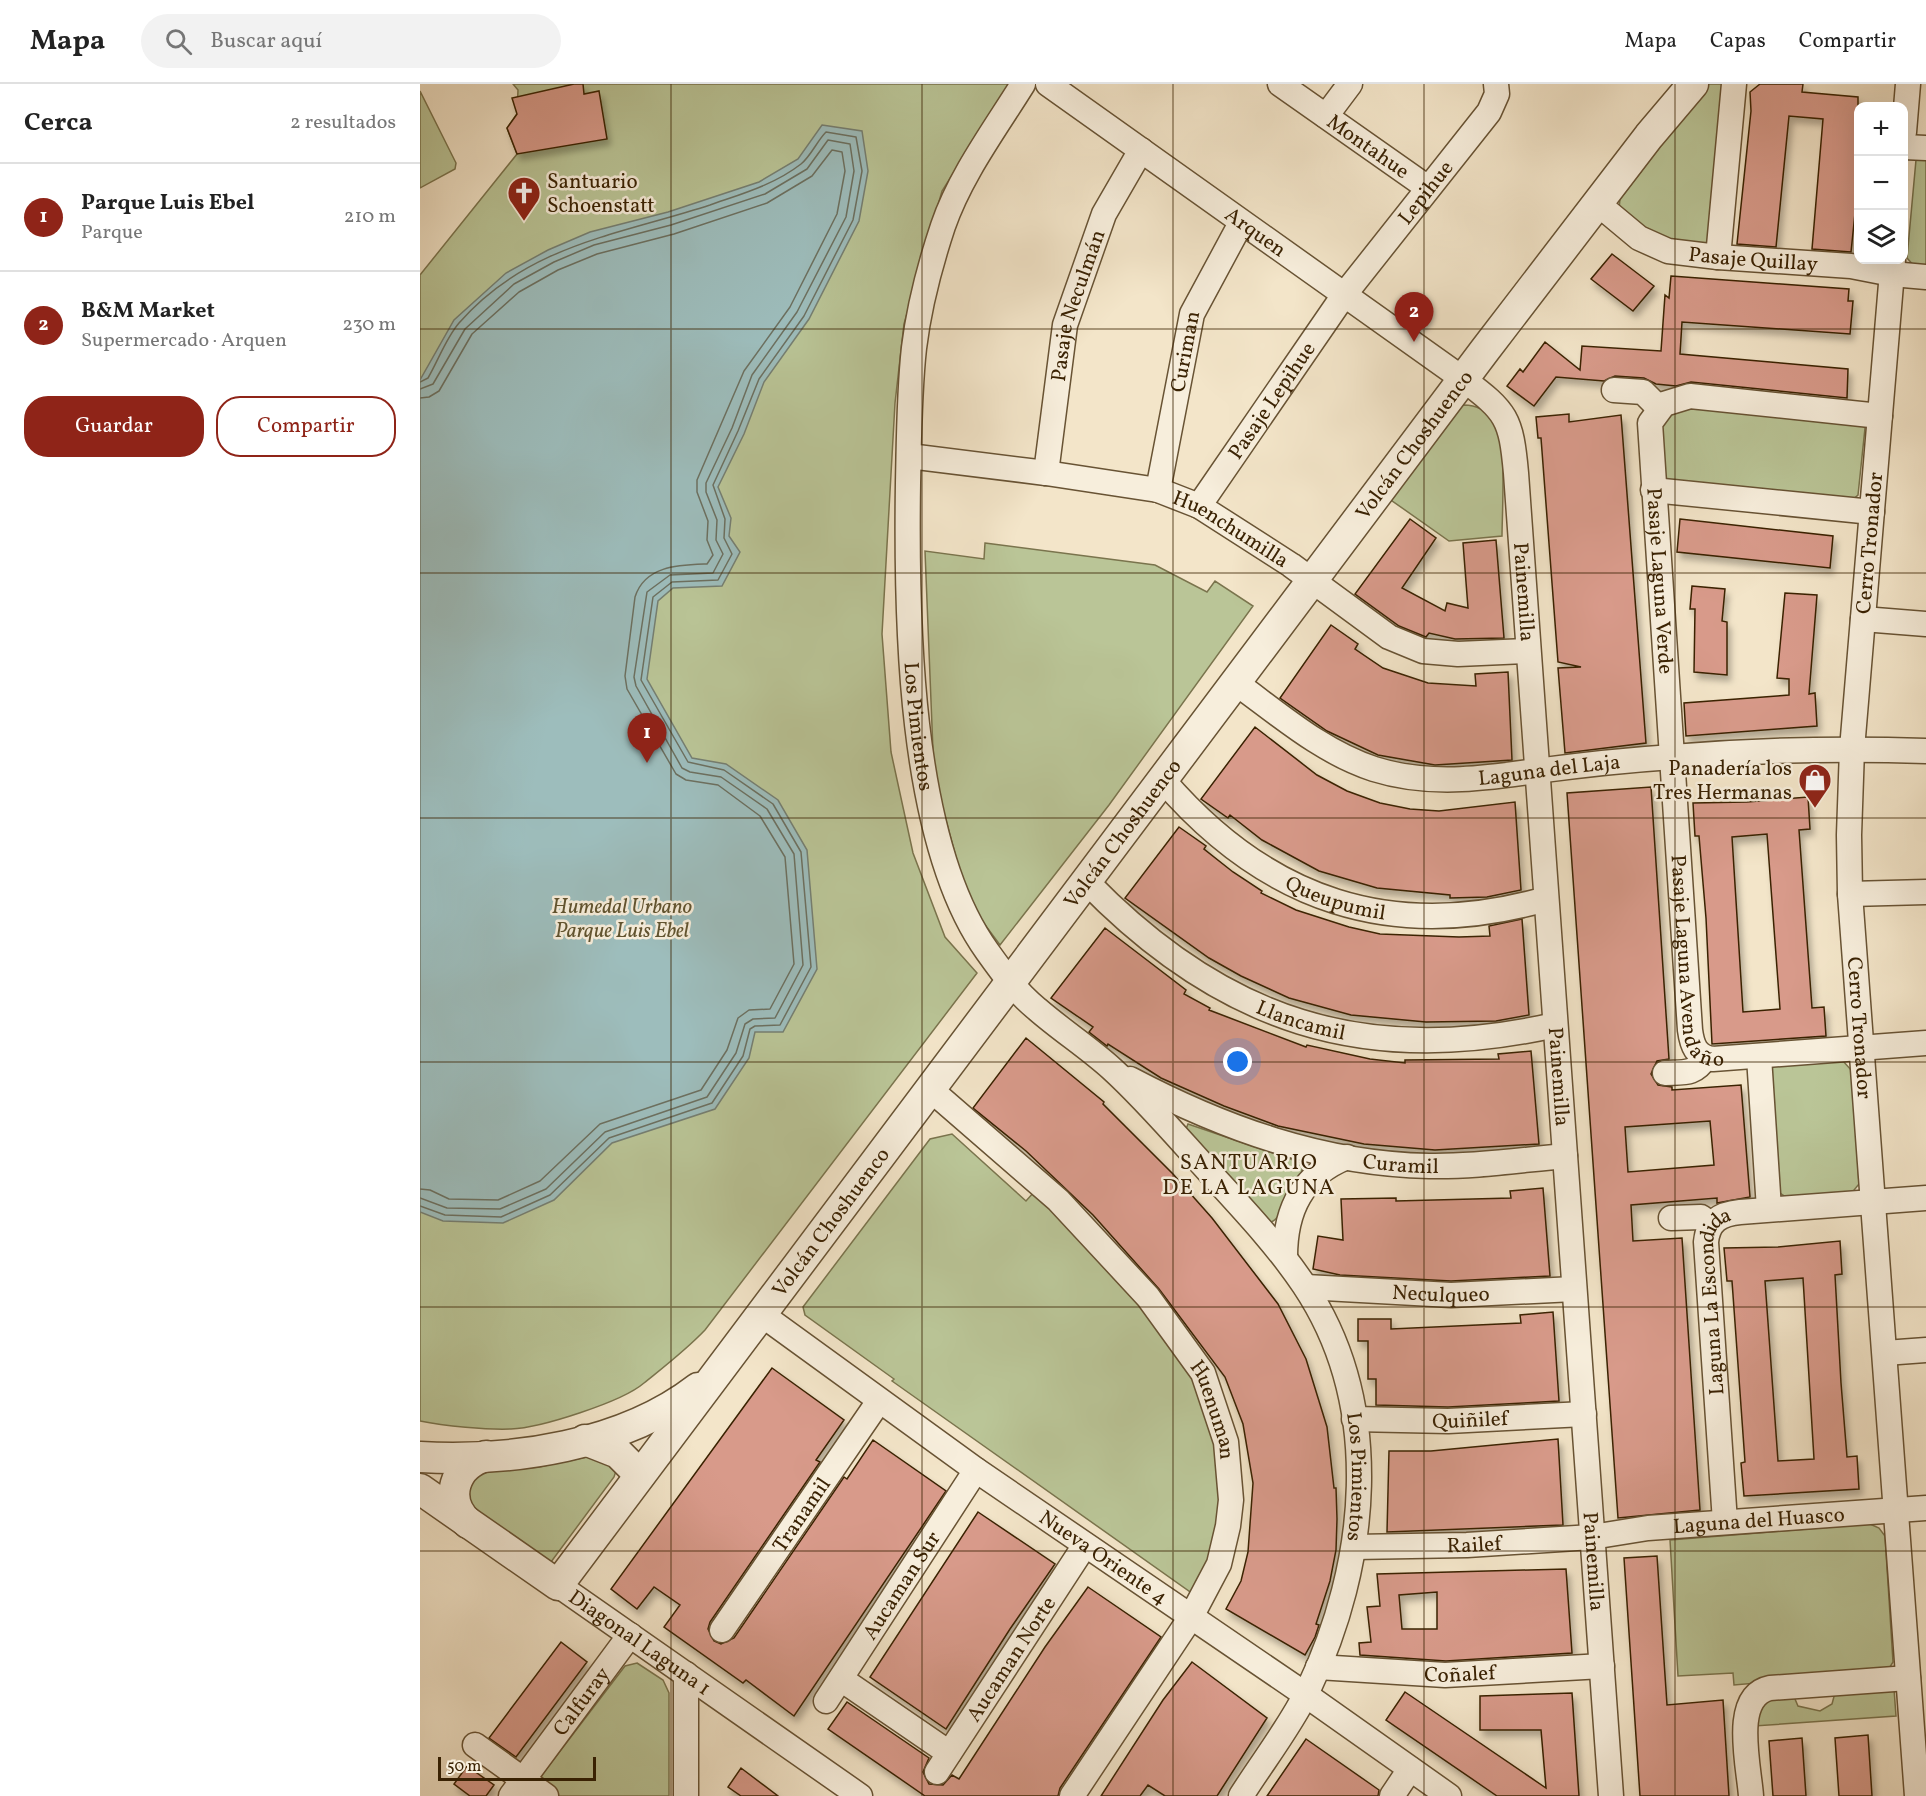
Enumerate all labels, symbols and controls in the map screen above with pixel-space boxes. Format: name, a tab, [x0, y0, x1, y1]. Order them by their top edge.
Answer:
search box	[141, 14, 561, 68]
text: Mapa	[30, 22, 105, 61]
icon: search	[162, 25, 195, 58]
text: Buscar aquí	[210, 26, 322, 57]
text: Mapa	[1625, 27, 1677, 56]
text: Capas	[1710, 27, 1766, 56]
text: Compartir	[1799, 27, 1896, 56]
map controls	[1854, 102, 1908, 264]
button: +	[1854, 102, 1908, 156]
text: Cerca	[24, 105, 93, 141]
street label: Montahue	[1320, 108, 1415, 187]
text: 2 resultados	[290, 109, 396, 137]
street label: Lepihue	[1392, 155, 1461, 231]
button: −	[1854, 156, 1908, 210]
place label: Santuario Schoenstatt	[547, 168, 655, 221]
church icon: Santuario Schoenstatt	[506, 175, 542, 222]
text: Parque Luis Ebel	[81, 188, 254, 219]
street label: Arquen	[1218, 201, 1292, 265]
text: 1	[39, 203, 48, 231]
text: 210 m	[344, 203, 396, 231]
button: layers	[1854, 210, 1908, 264]
text: Parque	[81, 219, 143, 247]
street label: Pasaje Neculmán	[1045, 226, 1113, 383]
street label: Pasaje Quillay	[1687, 241, 1819, 280]
pin: 2	[1394, 292, 1434, 342]
text: B&M Market	[81, 296, 215, 327]
street label: Curiman	[1164, 309, 1208, 395]
text: 2	[38, 311, 49, 339]
text: 230 m	[342, 311, 396, 339]
text: Supermercado · Arquen	[81, 327, 287, 355]
street label: Pasaje Lepihue	[1222, 337, 1323, 466]
street label: Volcán Choshuenco	[1349, 365, 1481, 526]
button: Guardar	[24, 396, 204, 457]
button: Compartir	[216, 396, 396, 457]
street label: Cerro Tronador	[1850, 471, 1891, 615]
street label: Huenchumilla	[1168, 484, 1294, 576]
street label: Pasaje Laguna Verde	[1638, 487, 1680, 675]
street label: Painemilla	[1505, 541, 1541, 643]
street label: Los Pimientos	[895, 661, 940, 793]
pin: 1	[628, 714, 666, 763]
street label: Laguna del Laja	[1477, 748, 1622, 794]
street label: Volcán Choshuenco	[1058, 753, 1189, 915]
place label: Panadería los Tres Hermanas	[1653, 755, 1792, 808]
shop icon: Panadería los Tres Hermanas	[1797, 762, 1833, 809]
street label: Pasaje Laguna Avendaño	[1662, 854, 1725, 1075]
street label: Queupumil	[1280, 870, 1388, 929]
park label: Humedal Urbano Parque Luis Ebel	[552, 893, 693, 946]
street label: Cerro Tronador	[1839, 956, 1878, 1100]
street label: Llancamil	[1251, 994, 1348, 1049]
street label: Painemilla	[1540, 1026, 1576, 1127]
your location	[1223, 1047, 1252, 1076]
street label: Volcán Choshuenco	[766, 1142, 897, 1304]
district label: SANTUARIO DE LA LAGUNA	[1162, 1148, 1336, 1204]
street label: Curamil	[1361, 1148, 1439, 1182]
street label: Laguna La Escondida	[1693, 1201, 1735, 1396]
street label: Neculqueo	[1391, 1279, 1490, 1311]
street label: Huenuman	[1182, 1355, 1240, 1461]
street label: Quiñilef	[1432, 1405, 1510, 1437]
street label: Los Pimientos	[1338, 1410, 1372, 1543]
street label: Tranamil	[766, 1472, 838, 1559]
street label: Laguna del Huasco	[1672, 1501, 1846, 1542]
street label: Nueva Oriente 4	[1033, 1504, 1173, 1612]
street label: Painemilla	[1575, 1511, 1611, 1612]
street label: Aucaman Sur	[856, 1526, 948, 1646]
street label: Railef	[1446, 1530, 1504, 1561]
street label: Diagonal Laguna 1	[562, 1584, 716, 1703]
street label: Aucaman Norte	[960, 1591, 1064, 1728]
street label: Coñalef	[1423, 1659, 1498, 1691]
street label: Calfuray	[547, 1661, 618, 1743]
scale bar	[438, 1754, 596, 1782]
text: 50 m	[447, 1756, 481, 1778]

